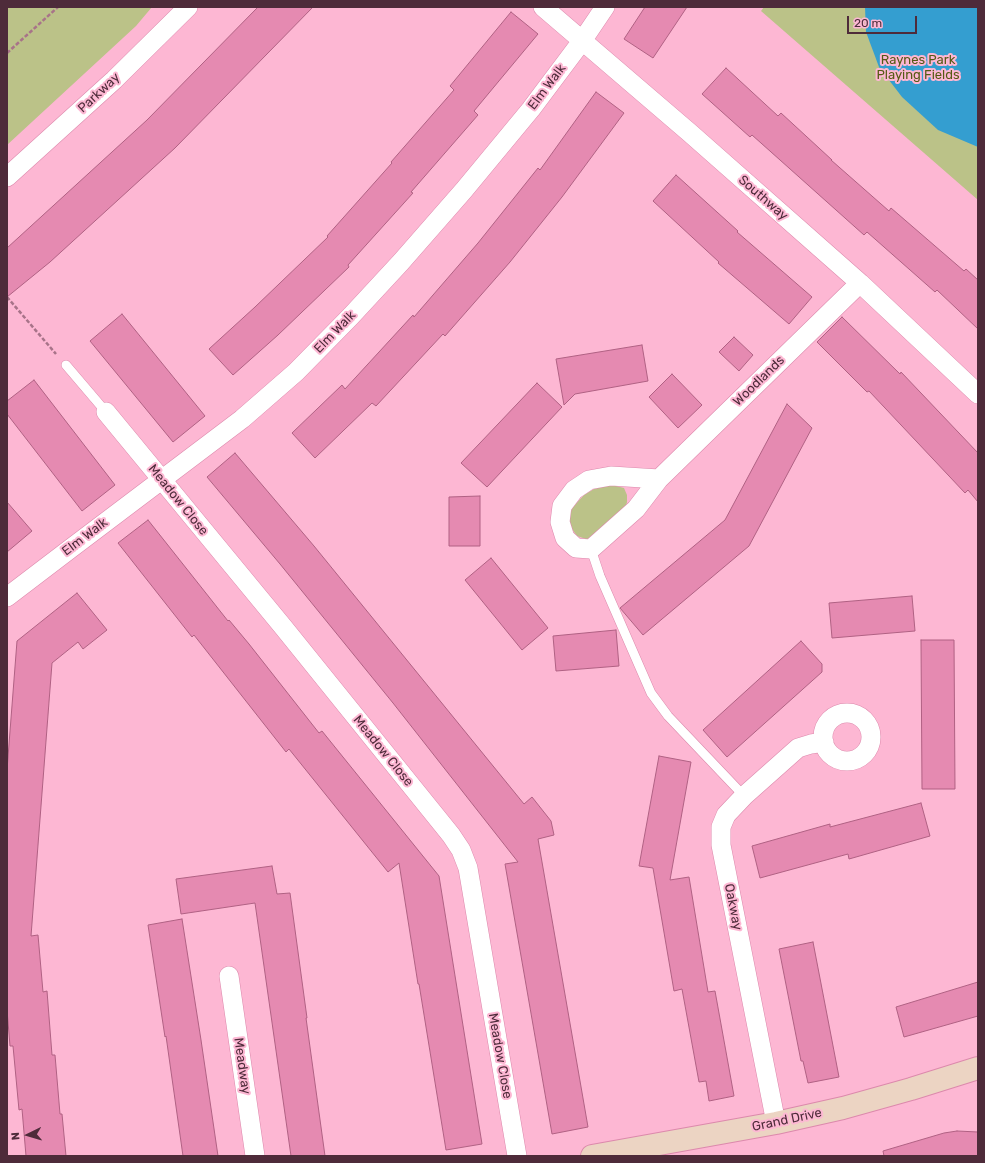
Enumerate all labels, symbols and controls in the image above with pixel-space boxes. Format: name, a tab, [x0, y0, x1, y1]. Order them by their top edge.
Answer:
scale bar	[849, 8, 919, 34]
text: 20 m	[854, 16, 882, 30]
park label: Raynes Park Playing Fields	[876, 52, 960, 83]
street label: Elm Walk	[525, 61, 569, 113]
street label: Parkway	[75, 70, 123, 116]
street label: Southway	[735, 172, 791, 224]
street label: Elm Walk	[311, 308, 359, 356]
street label: Woodlands	[730, 353, 788, 409]
street label: Meadow Close	[145, 461, 211, 539]
street label: Elm Walk	[59, 515, 111, 559]
street label: Meadow Close	[350, 712, 416, 790]
street label: Oakway	[721, 882, 745, 932]
street label: Meadow Close	[485, 1012, 515, 1100]
street label: Meadway	[230, 1037, 254, 1095]
street label: Grand Drive	[751, 1105, 823, 1135]
north arrow	[8, 1115, 48, 1155]
text: N	[9, 1132, 22, 1141]

